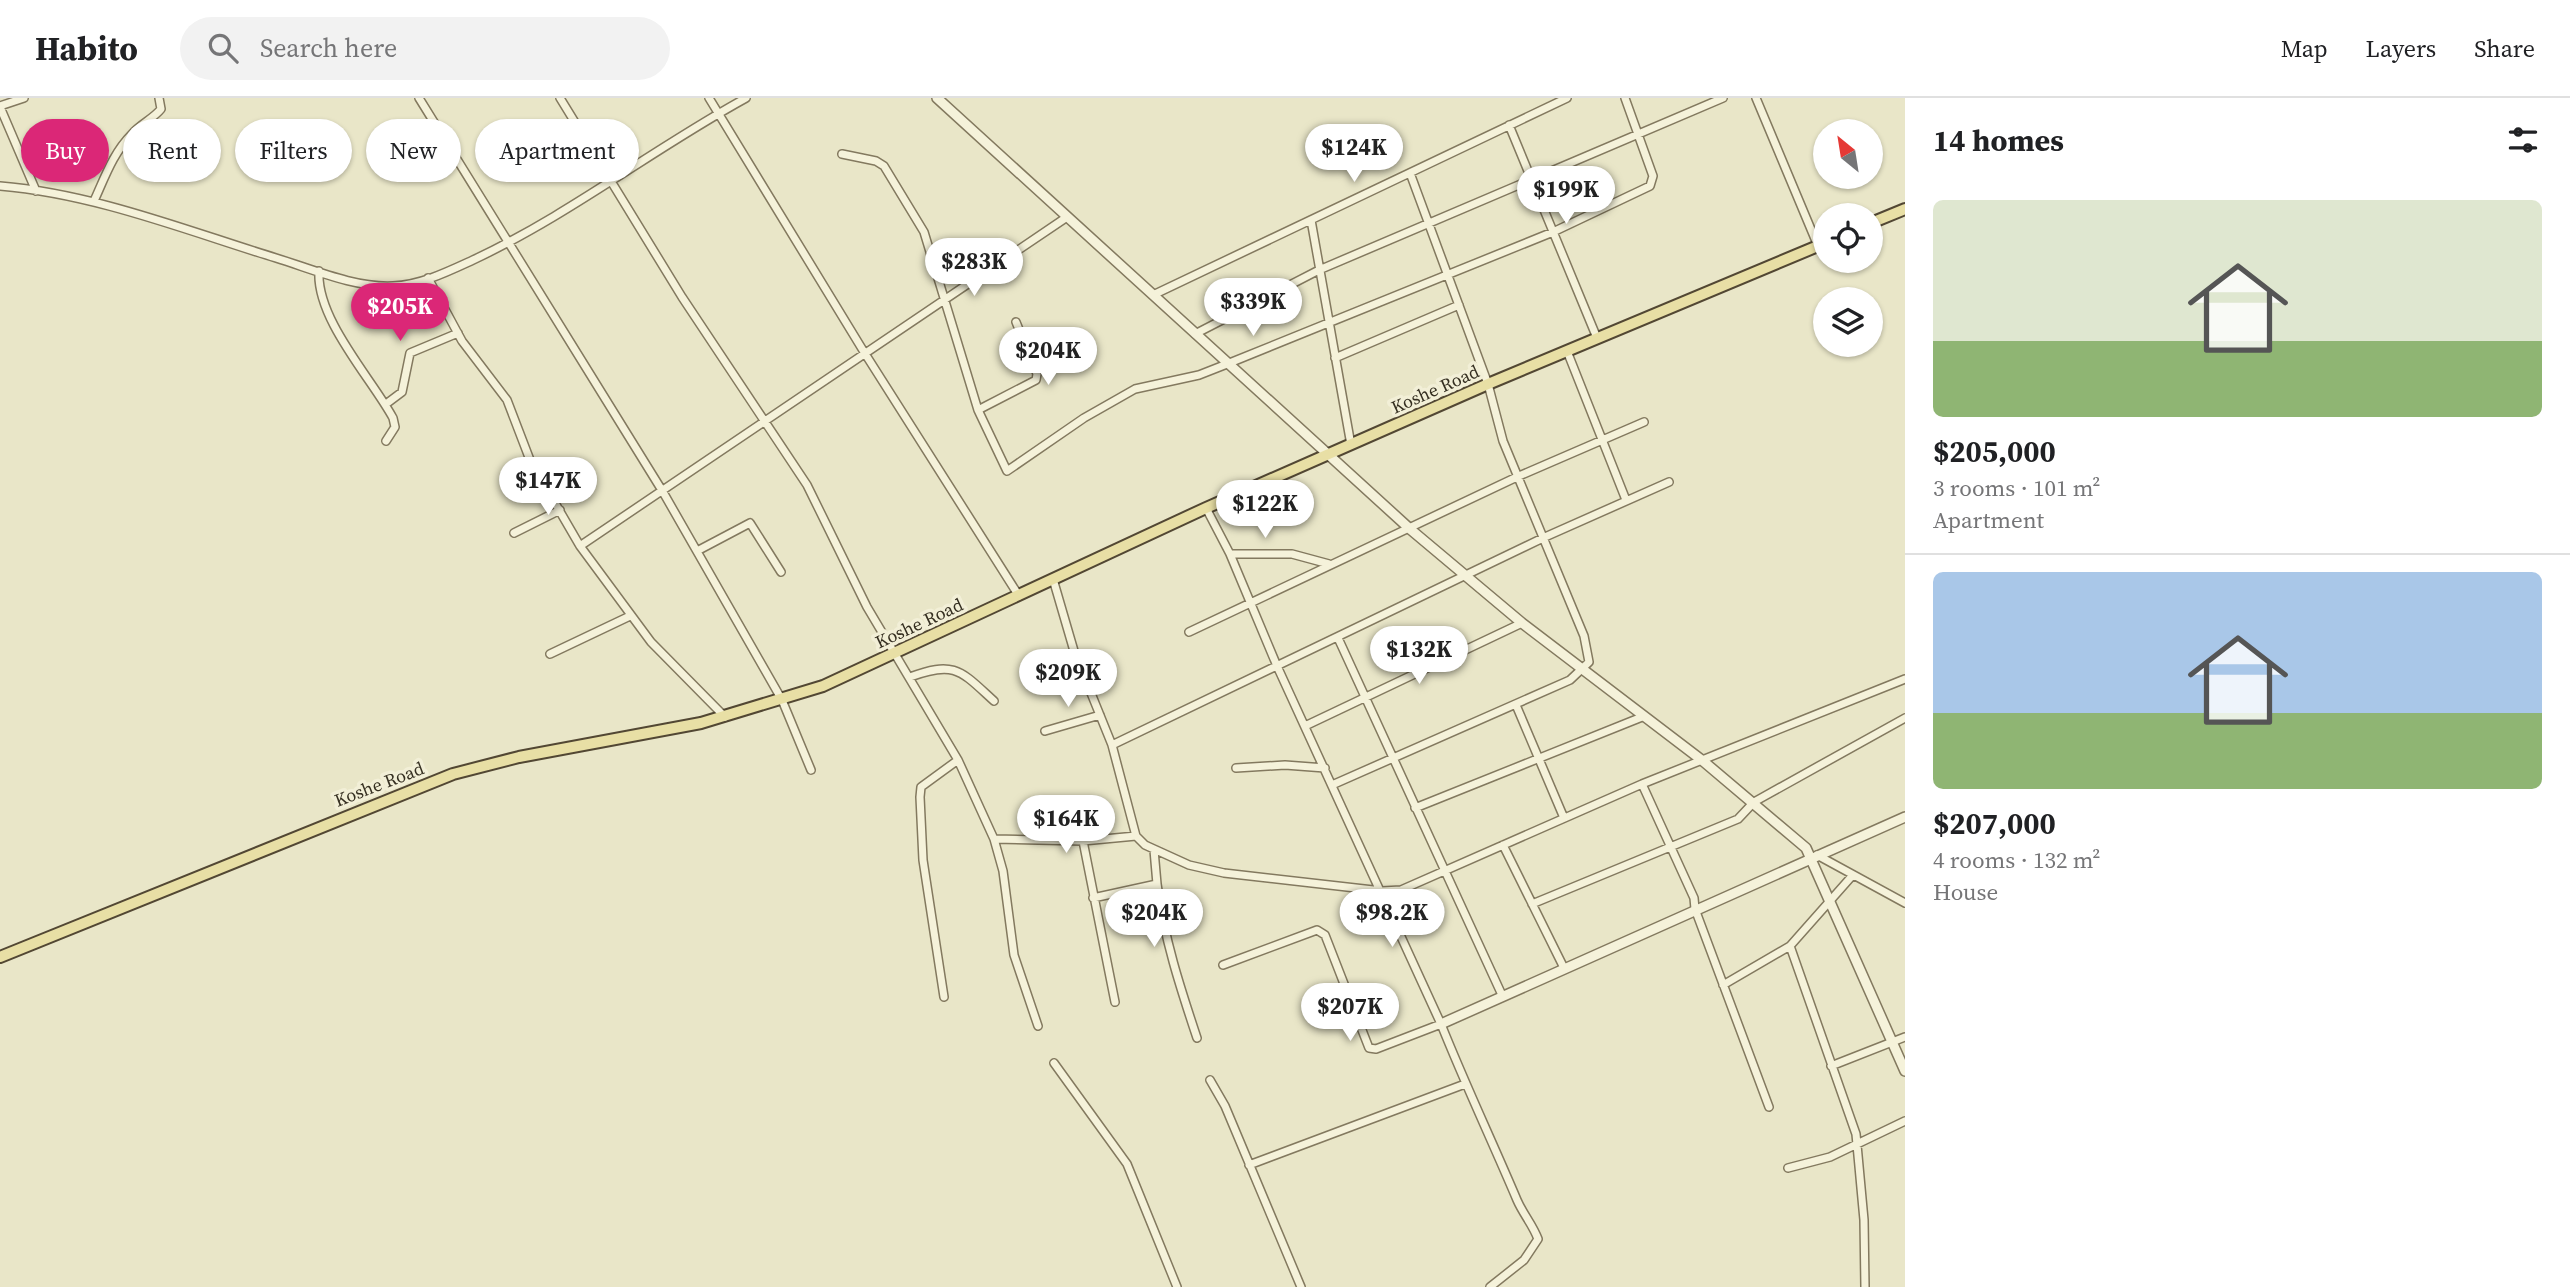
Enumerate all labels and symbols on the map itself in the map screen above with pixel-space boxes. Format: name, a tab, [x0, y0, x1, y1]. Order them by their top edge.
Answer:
north arrow	[1813, 119, 1883, 189]
pin: $124K	[1305, 125, 1403, 184]
pin: $199K	[1517, 166, 1615, 226]
pin: $283K	[925, 238, 1023, 298]
pin: $339K	[1204, 278, 1302, 338]
pin: $205K	[351, 284, 449, 343]
pin: $204K	[999, 328, 1097, 387]
street label: Koshe Road	[1387, 358, 1483, 420]
pin: $147K	[499, 458, 597, 517]
pin: $122K	[1216, 480, 1314, 540]
street label: Koshe Road	[871, 592, 967, 654]
pin: $132K	[1370, 626, 1468, 686]
pin: $209K	[1019, 650, 1117, 709]
street label: Koshe Road	[331, 755, 427, 813]
pin: $164K	[1017, 796, 1115, 855]
pin: $204K	[1105, 890, 1203, 949]
pin: $98.2K	[1335, 890, 1449, 949]
pin: $207K	[1301, 984, 1399, 1043]

